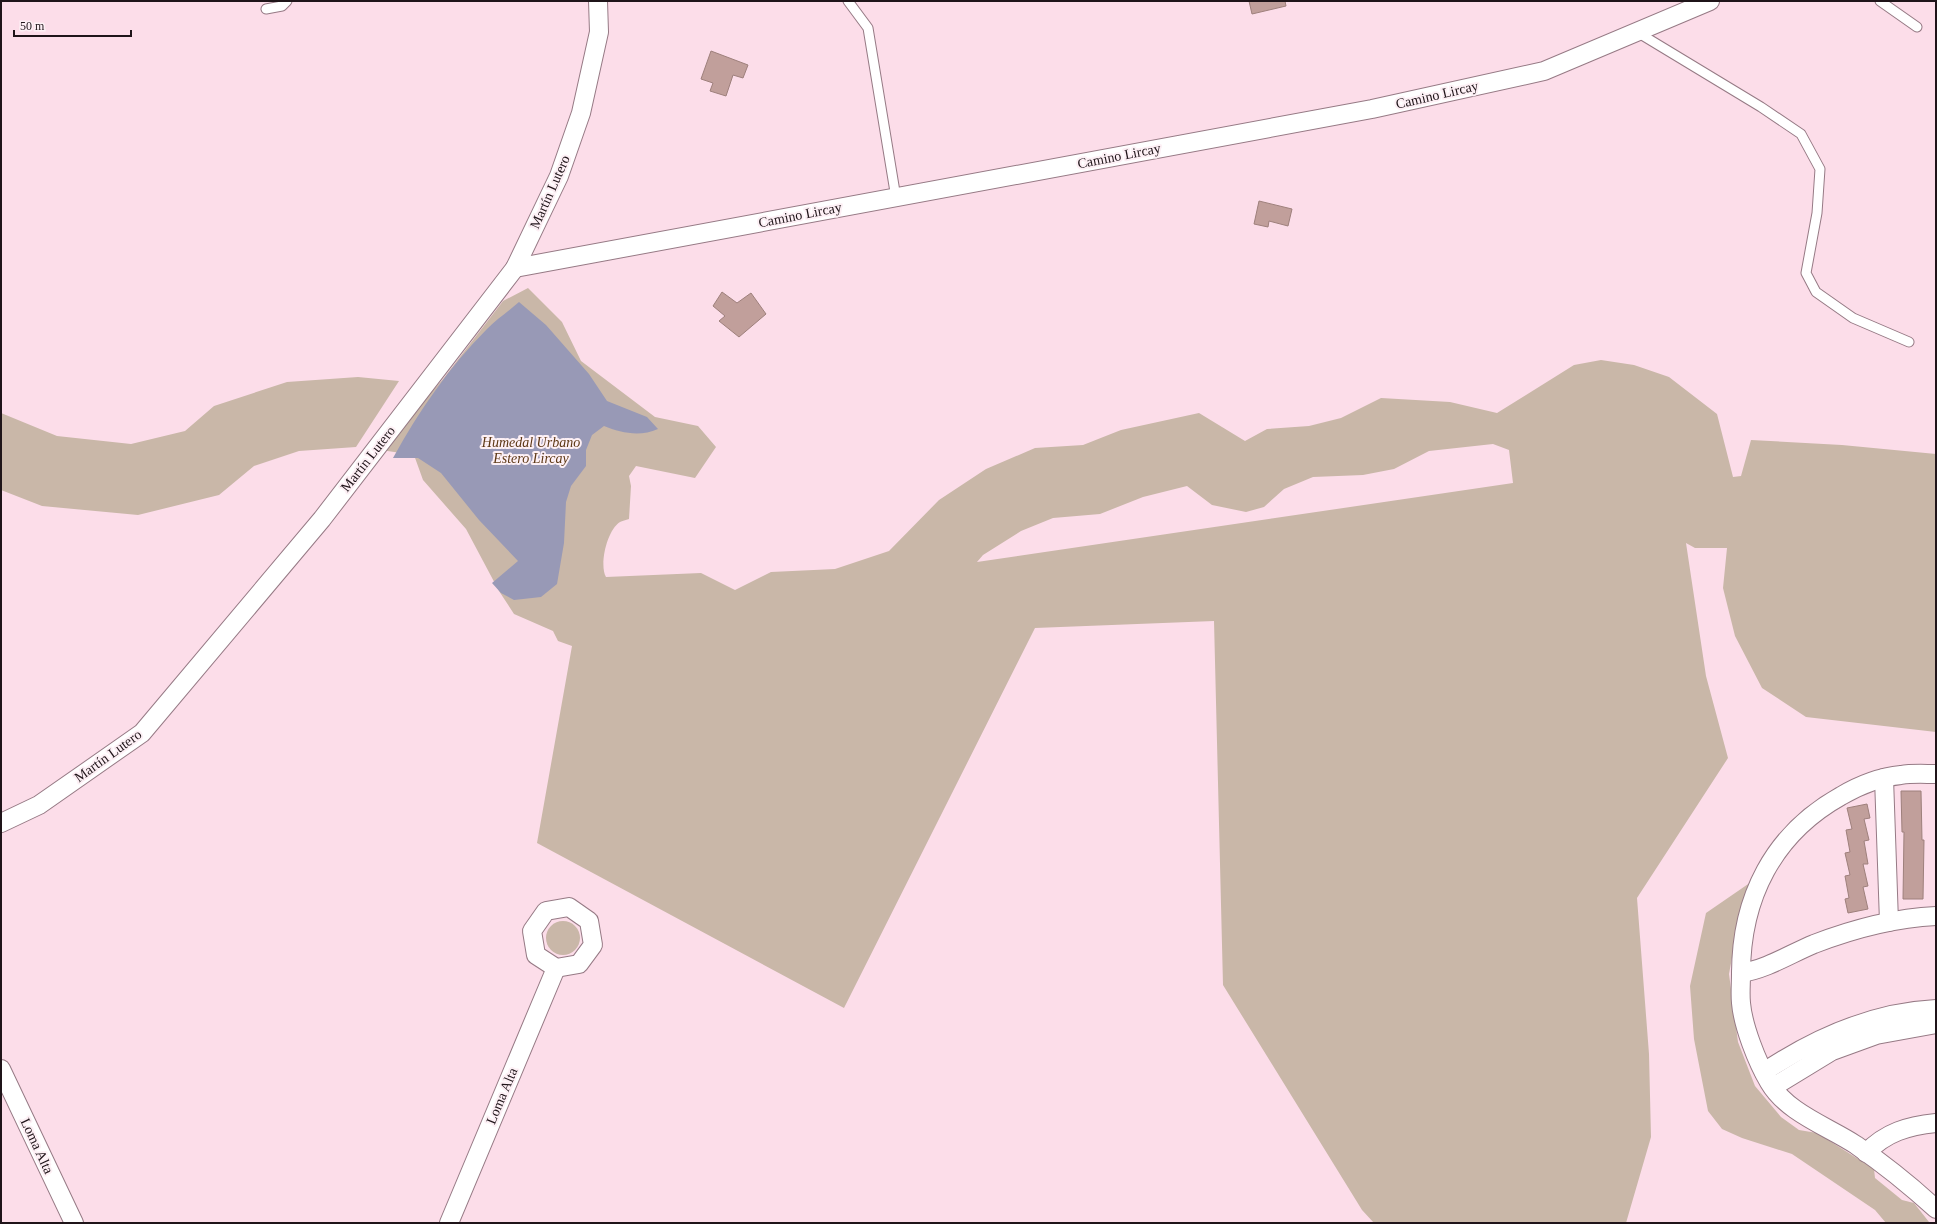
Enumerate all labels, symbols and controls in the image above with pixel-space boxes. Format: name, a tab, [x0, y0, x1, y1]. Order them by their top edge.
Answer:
scale bar	[14, 12, 131, 38]
text: 50 m	[20, 19, 45, 33]
street label: Camino Lircay	[1394, 78, 1480, 112]
street label: Camino Lircay	[1076, 141, 1162, 171]
street label: Martín Lutero	[527, 153, 573, 231]
street label: Camino Lircay	[757, 200, 843, 230]
street label: Martín Lutero	[338, 423, 398, 495]
park label: Humedal Urbano Estero Lircay	[481, 435, 580, 466]
street label: Martín Lutero	[72, 727, 144, 785]
street label: Loma Alta	[483, 1065, 521, 1126]
street label: Loma Alta	[18, 1116, 57, 1177]

